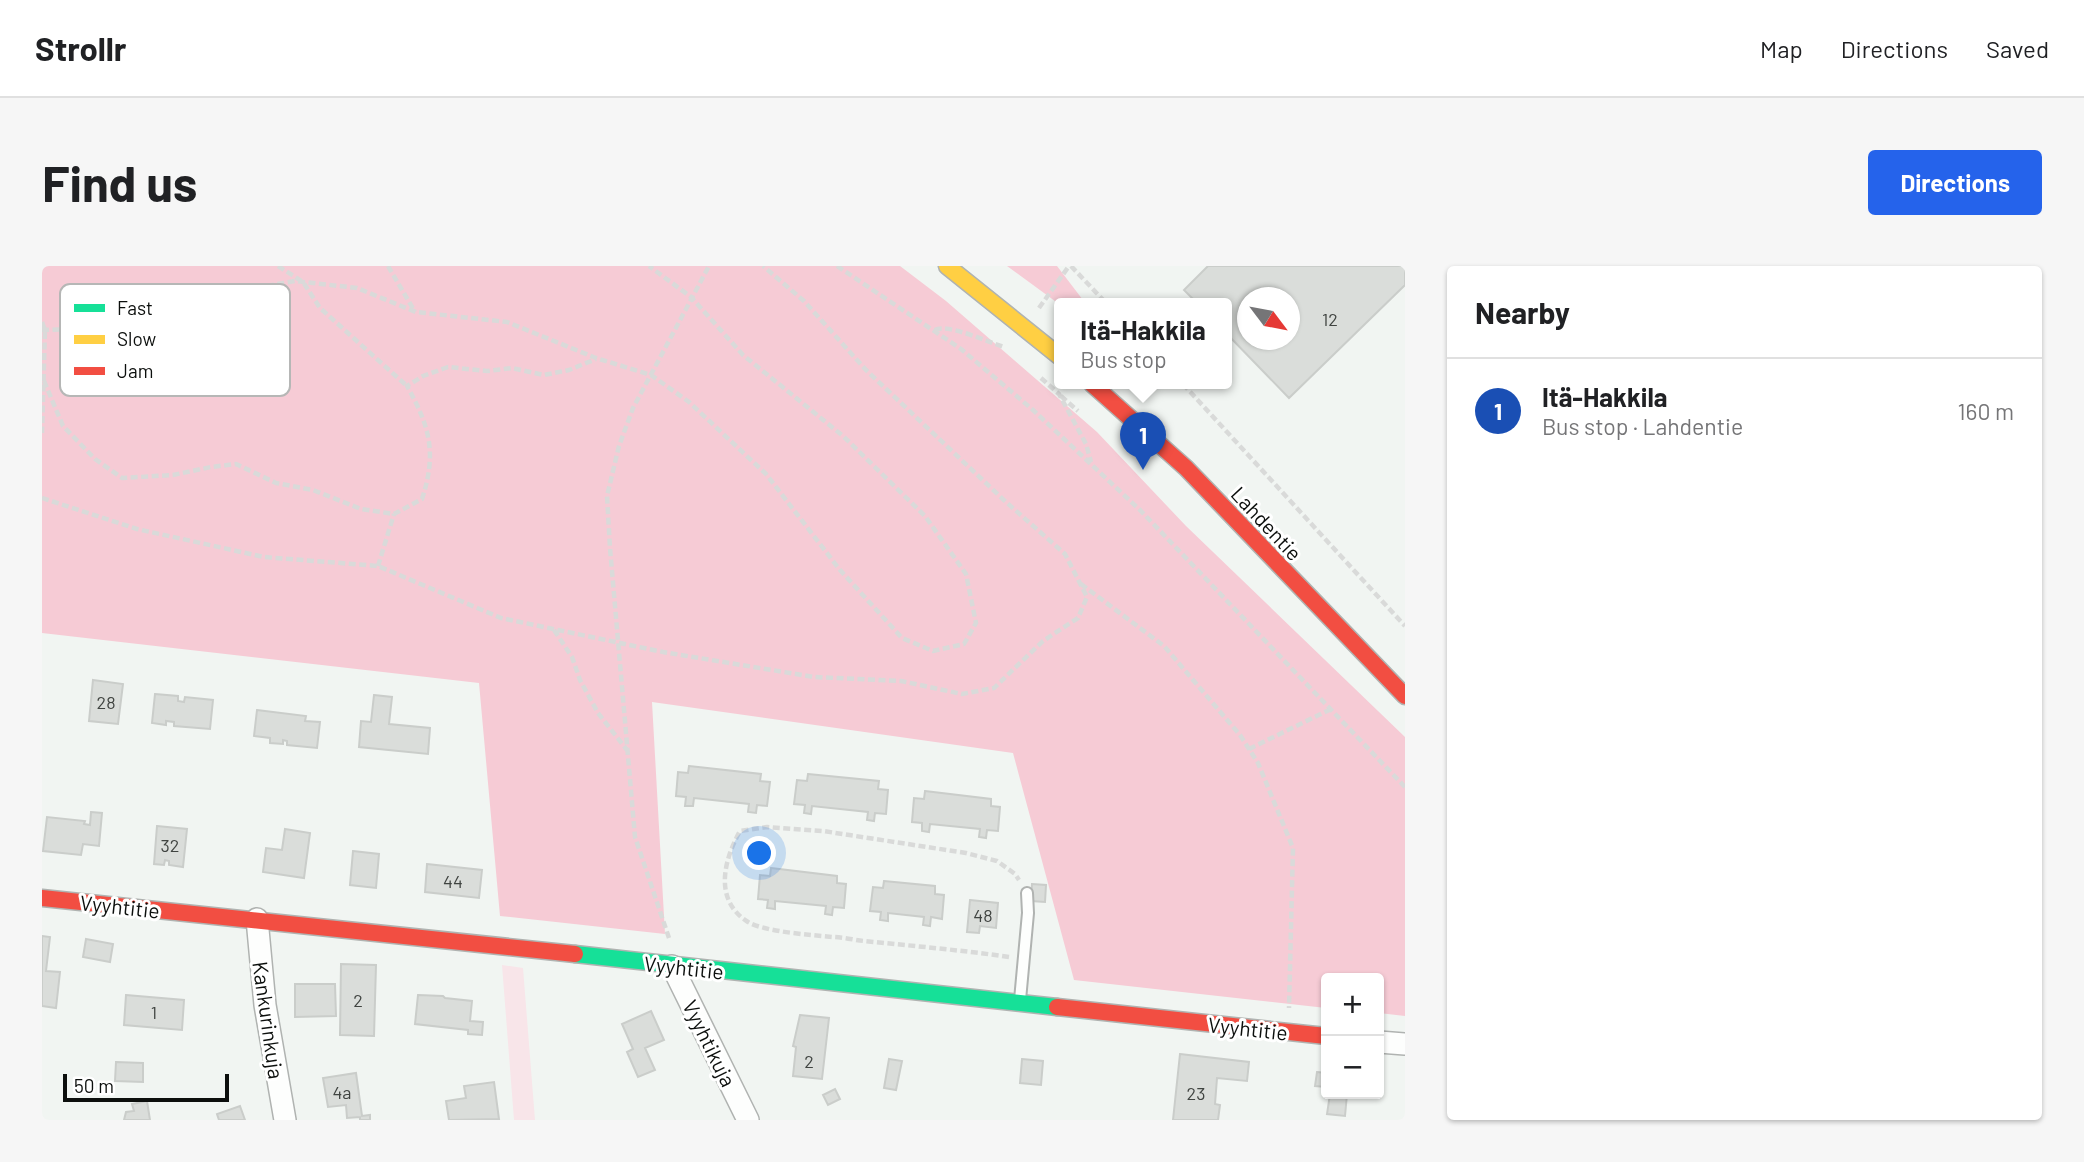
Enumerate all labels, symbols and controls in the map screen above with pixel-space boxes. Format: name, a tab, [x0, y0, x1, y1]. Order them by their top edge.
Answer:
text: Strollr	[35, 28, 127, 68]
text: Map	[1760, 34, 1803, 63]
text: Directions	[1841, 34, 1948, 63]
text: Saved	[1986, 34, 2049, 63]
button: Directions	[1868, 150, 2042, 215]
text: Find us	[42, 153, 197, 212]
legend	[60, 284, 290, 396]
north arrow	[1237, 287, 1300, 350]
text: Nearby	[1475, 294, 1570, 330]
text: Fast	[117, 296, 153, 319]
popup	[1054, 298, 1232, 389]
house number: 12	[1322, 308, 1338, 330]
text: Itä-Hakkila	[1080, 314, 1206, 345]
text: Slow	[117, 327, 156, 350]
text: Bus stop	[1080, 345, 1167, 373]
text: Jam	[117, 359, 153, 382]
text: Itä-Hakkila	[1542, 381, 1667, 412]
text: 1	[1494, 397, 1502, 425]
text: 160 m	[1957, 397, 2014, 425]
pin: 1	[1120, 412, 1166, 470]
text: Bus stop · Lahdentie	[1542, 412, 1743, 440]
street label: Lahdentie	[1226, 481, 1308, 565]
house number: 28	[96, 691, 116, 713]
house number: 32	[161, 834, 179, 856]
your location	[742, 836, 776, 870]
house number: 44	[443, 870, 463, 892]
street label: Vyyhtitie	[79, 889, 161, 923]
house number: 48	[973, 904, 993, 926]
street label: Vyyhtitie	[643, 950, 725, 984]
street label: Kankurinkuja	[248, 960, 290, 1080]
map controls	[1321, 973, 1384, 1099]
button: +	[1321, 973, 1384, 1036]
house number: 2	[353, 989, 363, 1011]
street label: Vyyhtikuja	[678, 995, 742, 1091]
house number: 1	[151, 1001, 157, 1023]
street label: Vyyhtitie	[1207, 1011, 1289, 1045]
button: −	[1321, 1036, 1384, 1099]
house number: 2	[804, 1050, 814, 1072]
scale bar	[63, 1071, 229, 1103]
text: 50 m	[74, 1074, 114, 1097]
house number: 4a	[332, 1081, 352, 1103]
house number: 23	[1187, 1082, 1205, 1104]

